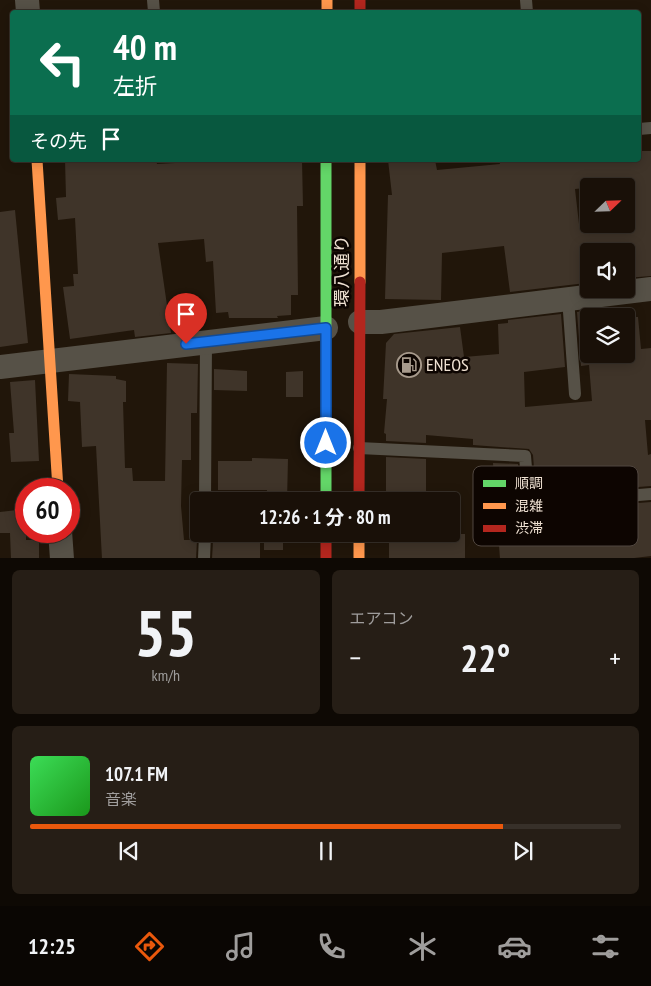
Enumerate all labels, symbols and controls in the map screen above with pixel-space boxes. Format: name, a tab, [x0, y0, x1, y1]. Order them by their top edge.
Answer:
text: 40 m	[113, 24, 177, 70]
icon: left	[30, 30, 95, 95]
text: 左折	[113, 72, 157, 100]
icon: arrive	[97, 125, 125, 153]
text: その先	[30, 129, 87, 153]
north arrow	[580, 178, 635, 232]
map controls	[580, 178, 635, 363]
street label: 環八通り	[330, 235, 353, 307]
button: sound	[580, 243, 635, 298]
pin	[165, 293, 207, 344]
icon: arrive	[172, 300, 200, 328]
button: layers	[580, 308, 635, 363]
fuel station icon: ENEOS	[396, 352, 422, 378]
place label: ENEOS	[426, 353, 469, 376]
position arrow	[299, 416, 351, 468]
legend	[473, 466, 638, 546]
text: 順調	[515, 474, 543, 492]
speed limit sign: 60	[15, 478, 80, 543]
text: 混雑	[515, 497, 543, 515]
text: 12:26 · 1 分 · 80 m	[259, 505, 391, 529]
text: 渋滞	[515, 519, 543, 537]
text: 55	[135, 590, 197, 674]
text: エアコン	[350, 608, 414, 628]
text: 22°	[460, 633, 510, 682]
text: −	[350, 639, 361, 676]
text: +	[609, 639, 621, 676]
text: km/h	[152, 665, 180, 685]
text: 107.1 FM	[105, 762, 168, 786]
text: 音楽	[105, 789, 137, 809]
icon: previous	[115, 837, 143, 865]
icon: pause	[312, 837, 340, 865]
icon: next	[509, 837, 537, 865]
icon: directions	[132, 929, 167, 964]
icon: music	[223, 929, 258, 964]
icon: phone	[314, 929, 349, 964]
icon: climate	[405, 929, 440, 964]
icon: car	[497, 929, 532, 964]
icon: filters	[588, 929, 623, 964]
text: 12:25	[28, 932, 76, 960]

